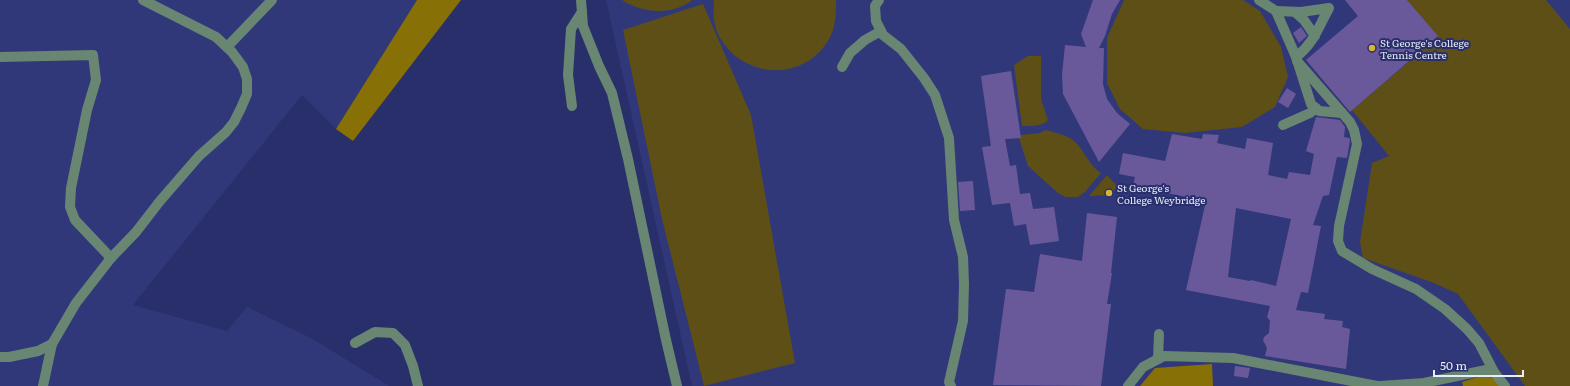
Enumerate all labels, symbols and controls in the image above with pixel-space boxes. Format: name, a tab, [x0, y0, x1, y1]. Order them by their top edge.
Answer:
place label: St George's College Tennis Centre	[1380, 35, 1469, 62]
marker: St George's College Tennis Centre	[1367, 43, 1377, 53]
place label: St George's College Weybridge	[1117, 180, 1205, 207]
marker: St George's College Weybridge	[1104, 188, 1114, 198]
scale bar	[1434, 352, 1523, 378]
text: 50 m	[1440, 356, 1467, 374]

